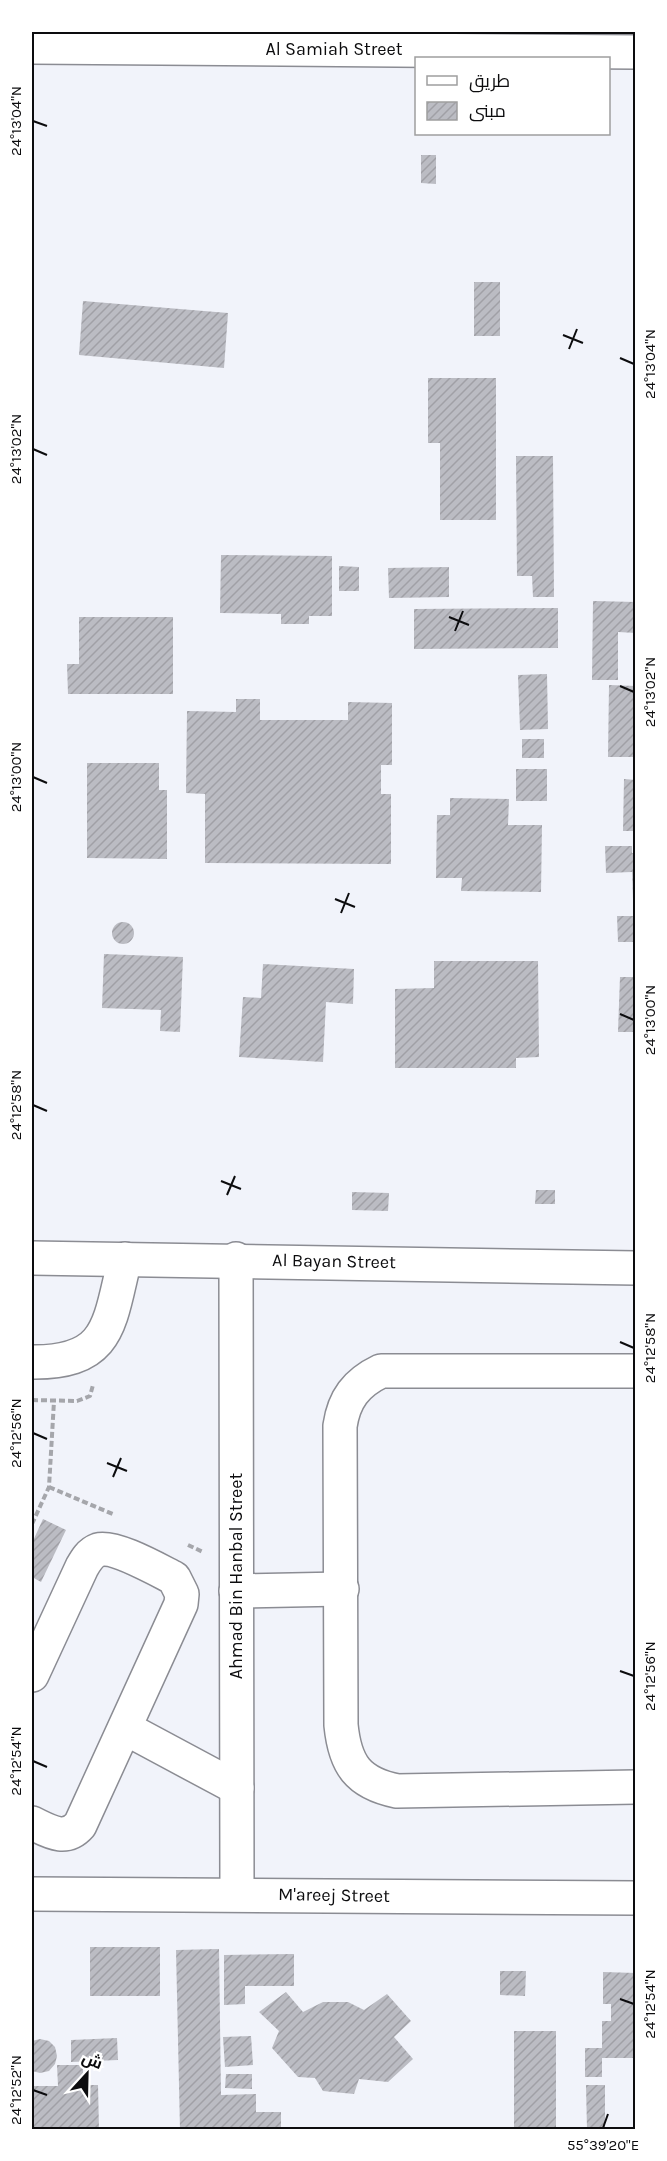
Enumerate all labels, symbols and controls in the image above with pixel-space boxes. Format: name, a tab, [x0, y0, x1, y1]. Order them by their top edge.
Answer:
street label: Al Samiah Street	[265, 38, 403, 60]
legend	[415, 57, 610, 135]
text: طريق	[469, 70, 510, 93]
text: 24°13'04"N	[7, 86, 25, 156]
text: مبنى	[469, 100, 506, 122]
text: 24°13'04"N	[641, 329, 659, 399]
text: 24°13'02"N	[7, 414, 25, 484]
text: 24°13'02"N	[641, 657, 659, 727]
text: 24°13'00"N	[7, 742, 25, 812]
text: 24°13'00"N	[641, 985, 659, 1055]
text: 24°12'58"N	[7, 1070, 25, 1140]
street label: Al Bayan Street	[272, 1249, 396, 1273]
text: 24°12'58"N	[641, 1313, 659, 1383]
text: 24°12'56"N	[7, 1398, 25, 1468]
street label: Ahmad Bin Hanbal Street	[225, 1472, 247, 1679]
text: 24°12'56"N	[641, 1641, 659, 1711]
text: 24°12'54"N	[7, 1726, 25, 1796]
street label: M'areej Street	[278, 1883, 390, 1907]
text: 24°12'54"N	[641, 1969, 659, 2039]
north arrow	[57, 2044, 117, 2104]
text: ش	[79, 2048, 106, 2073]
text: 24°12'52"N	[7, 2055, 25, 2125]
text: 55°39'20"E	[567, 2136, 639, 2154]

